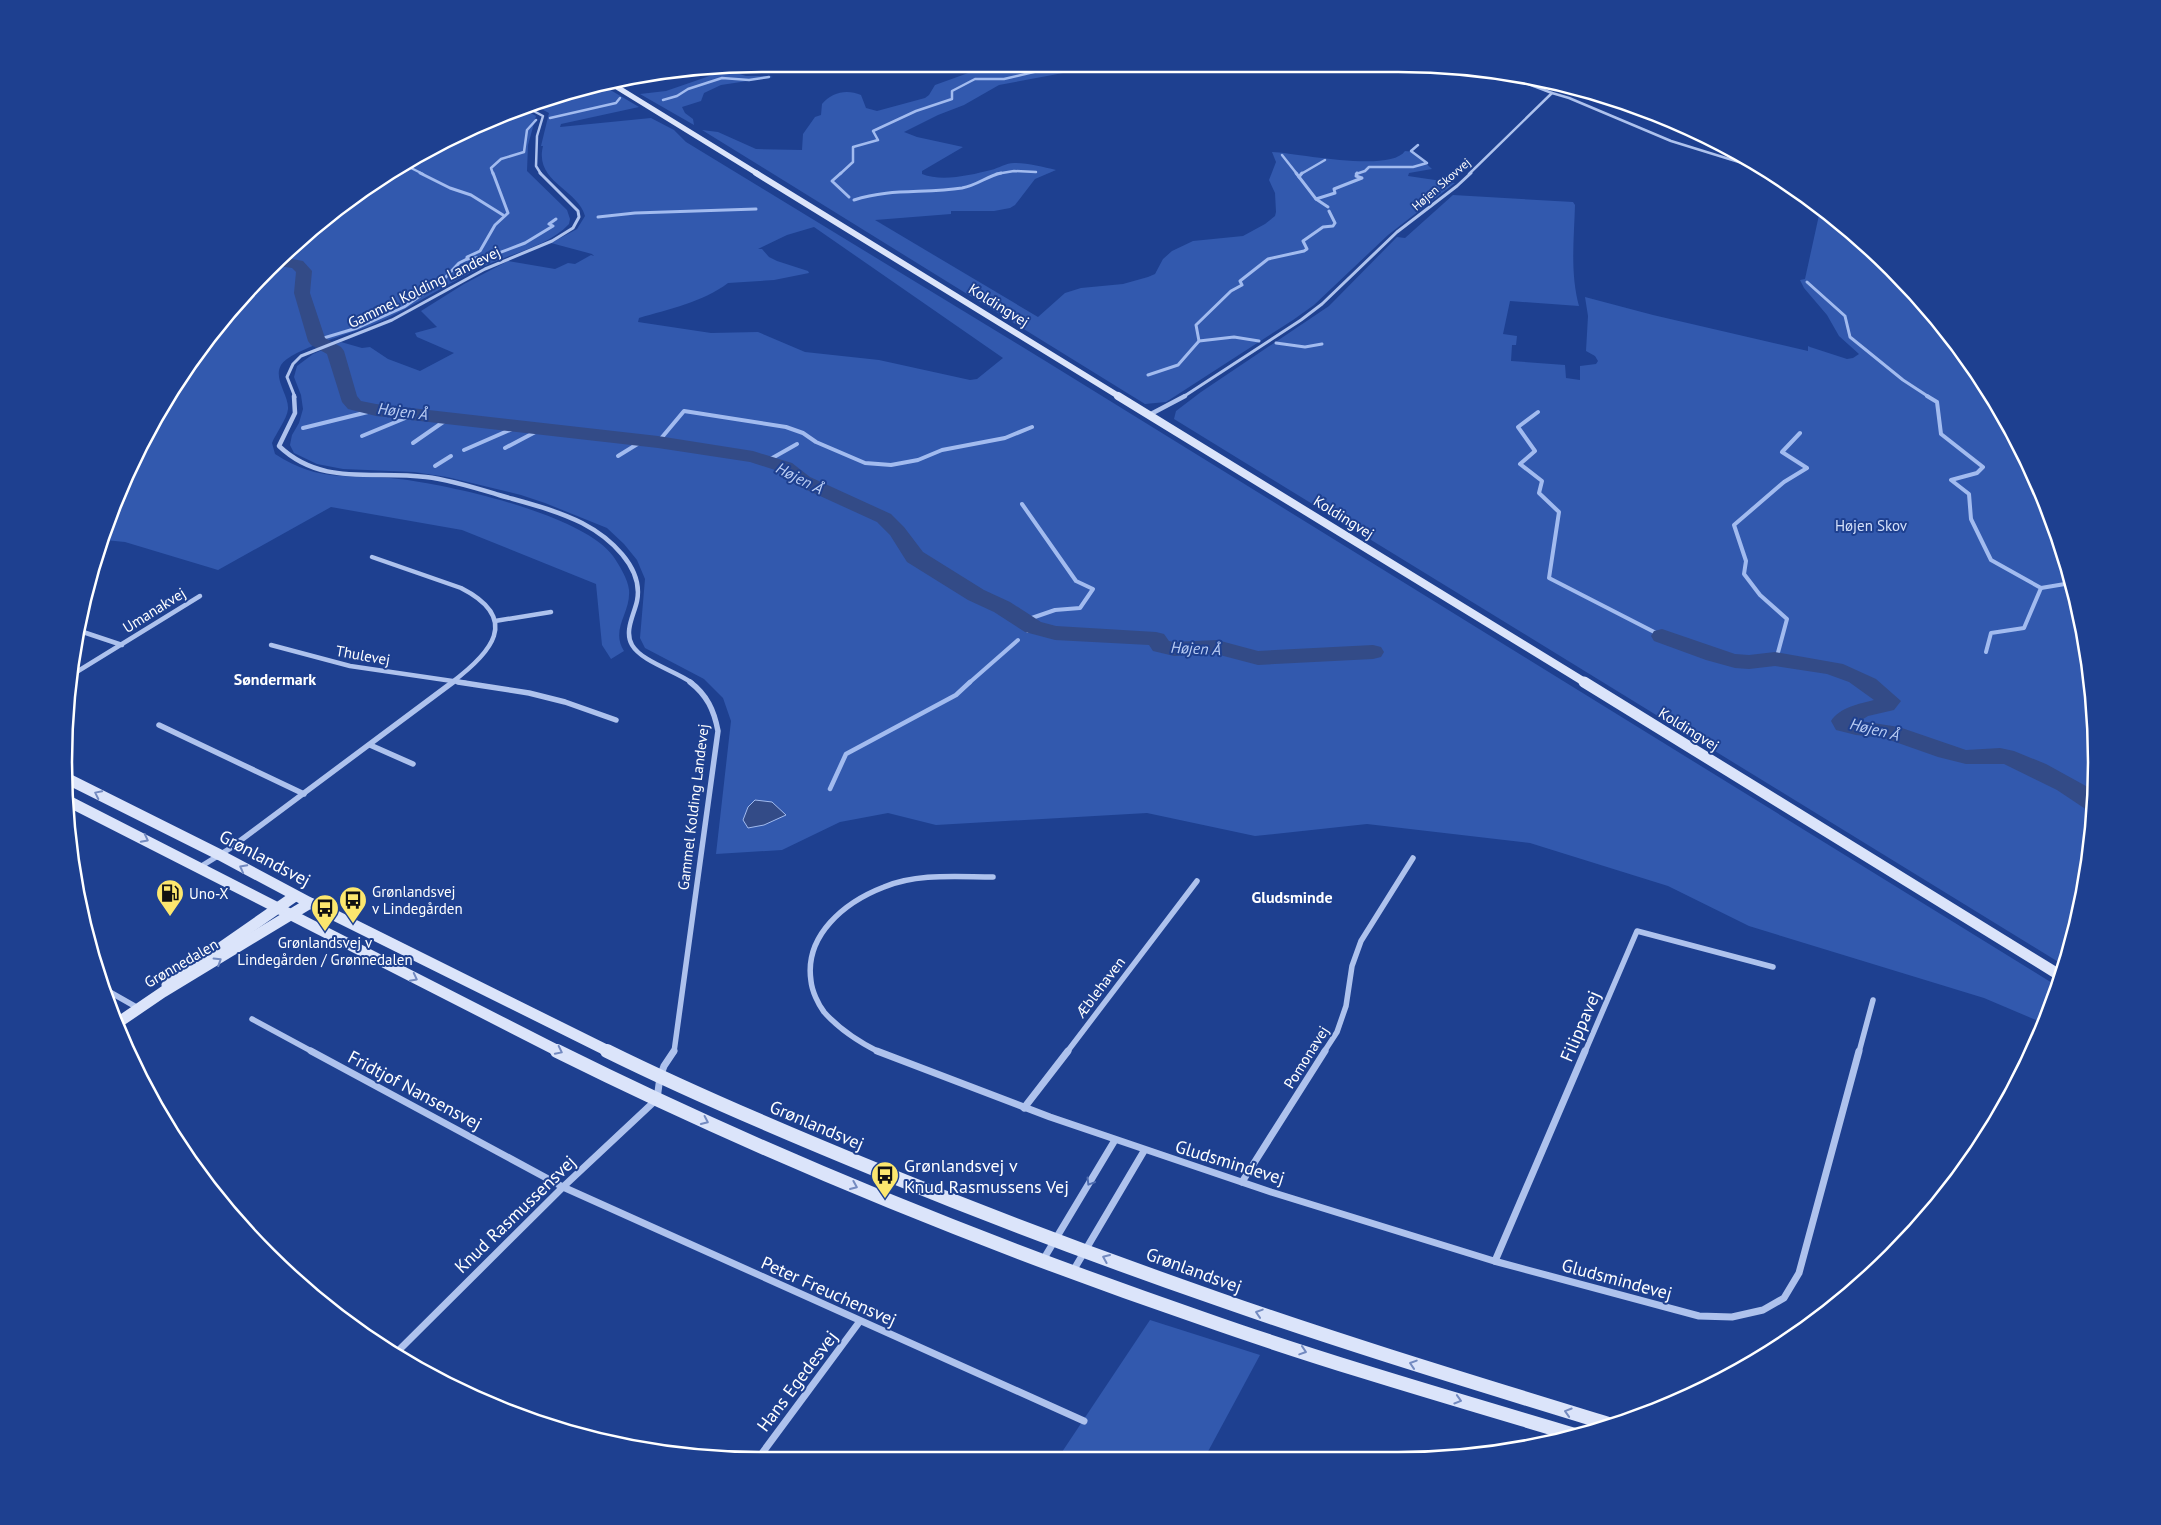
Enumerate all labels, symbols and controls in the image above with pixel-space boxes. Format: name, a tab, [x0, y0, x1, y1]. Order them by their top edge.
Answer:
street label: Højen Skovvej	[1409, 155, 1473, 213]
street label: Gammel Kolding Landevej	[345, 242, 503, 332]
street label: Koldingvej	[965, 279, 1033, 331]
water label: Højen Å	[377, 398, 429, 424]
water label: Højen Å	[773, 458, 827, 498]
street label: Koldingvej	[1310, 491, 1378, 543]
park label: Højen Skov	[1835, 516, 1908, 535]
street label: Umanakvej	[119, 583, 189, 637]
water label: Højen Å	[1170, 637, 1222, 659]
street label: Thulevej	[334, 641, 392, 669]
district label: Søndermark	[234, 669, 316, 689]
street label: Koldingvej	[1655, 703, 1723, 755]
water label: Højen Å	[1848, 713, 1902, 745]
street label: Gammel Kolding Landevej	[673, 723, 713, 891]
one-way arrow	[94, 790, 103, 801]
street label: Grønlandsvej	[215, 824, 315, 892]
one-way arrow	[140, 833, 149, 843]
one-way arrow	[239, 864, 248, 874]
fuel station icon: Uno-X	[155, 878, 185, 917]
place label: Grønlandsvej v Lindegården	[372, 882, 463, 918]
place label: Uno-X	[189, 884, 229, 903]
bus stop icon: Grønlandsvej v Lindegården	[338, 885, 368, 924]
district label: Gludsminde	[1251, 887, 1333, 907]
bus stop icon: Grønlandsvej v Lindegården / Grønnedalen	[310, 893, 340, 932]
place label: Grønlandsvej v Lindegården / Grønnedalen	[237, 933, 413, 969]
street label: Grønnedalen	[141, 934, 221, 992]
street label: Æblehaven	[1070, 953, 1129, 1022]
one-way arrow	[212, 957, 221, 967]
one-way arrow	[409, 972, 418, 982]
street label: Filippavej	[1555, 987, 1605, 1065]
street label: Pomonavej	[1279, 1022, 1333, 1092]
street label: Fridtjof Nansensvej	[344, 1045, 486, 1135]
one-way arrow	[554, 1045, 563, 1055]
street label: Grønlandsvej	[766, 1095, 868, 1155]
one-way arrow	[700, 1115, 709, 1126]
street label: Gludsmindevej	[1172, 1134, 1288, 1190]
street label: Knud Rasmussensvej	[449, 1150, 581, 1278]
place label: Grønlandsvej v Knud Rasmussens Vej	[904, 1154, 1069, 1198]
bus stop icon: Grønlandsvej v Knud Rasmussens Vej	[870, 1160, 900, 1199]
one-way arrow	[1086, 1177, 1096, 1186]
one-way arrow	[849, 1180, 858, 1191]
street label: Grønlandsvej	[1143, 1242, 1245, 1298]
street label: Peter Freuchensvej	[758, 1251, 900, 1331]
street label: Gludsmindevej	[1559, 1253, 1675, 1305]
one-way arrow	[1102, 1254, 1111, 1265]
one-way arrow	[1255, 1309, 1264, 1319]
street label: Hans Egedesvej	[752, 1326, 842, 1436]
one-way arrow	[1299, 1345, 1307, 1355]
one-way arrow	[1410, 1359, 1418, 1369]
one-way arrow	[1454, 1394, 1462, 1404]
one-way arrow	[1565, 1408, 1573, 1418]

